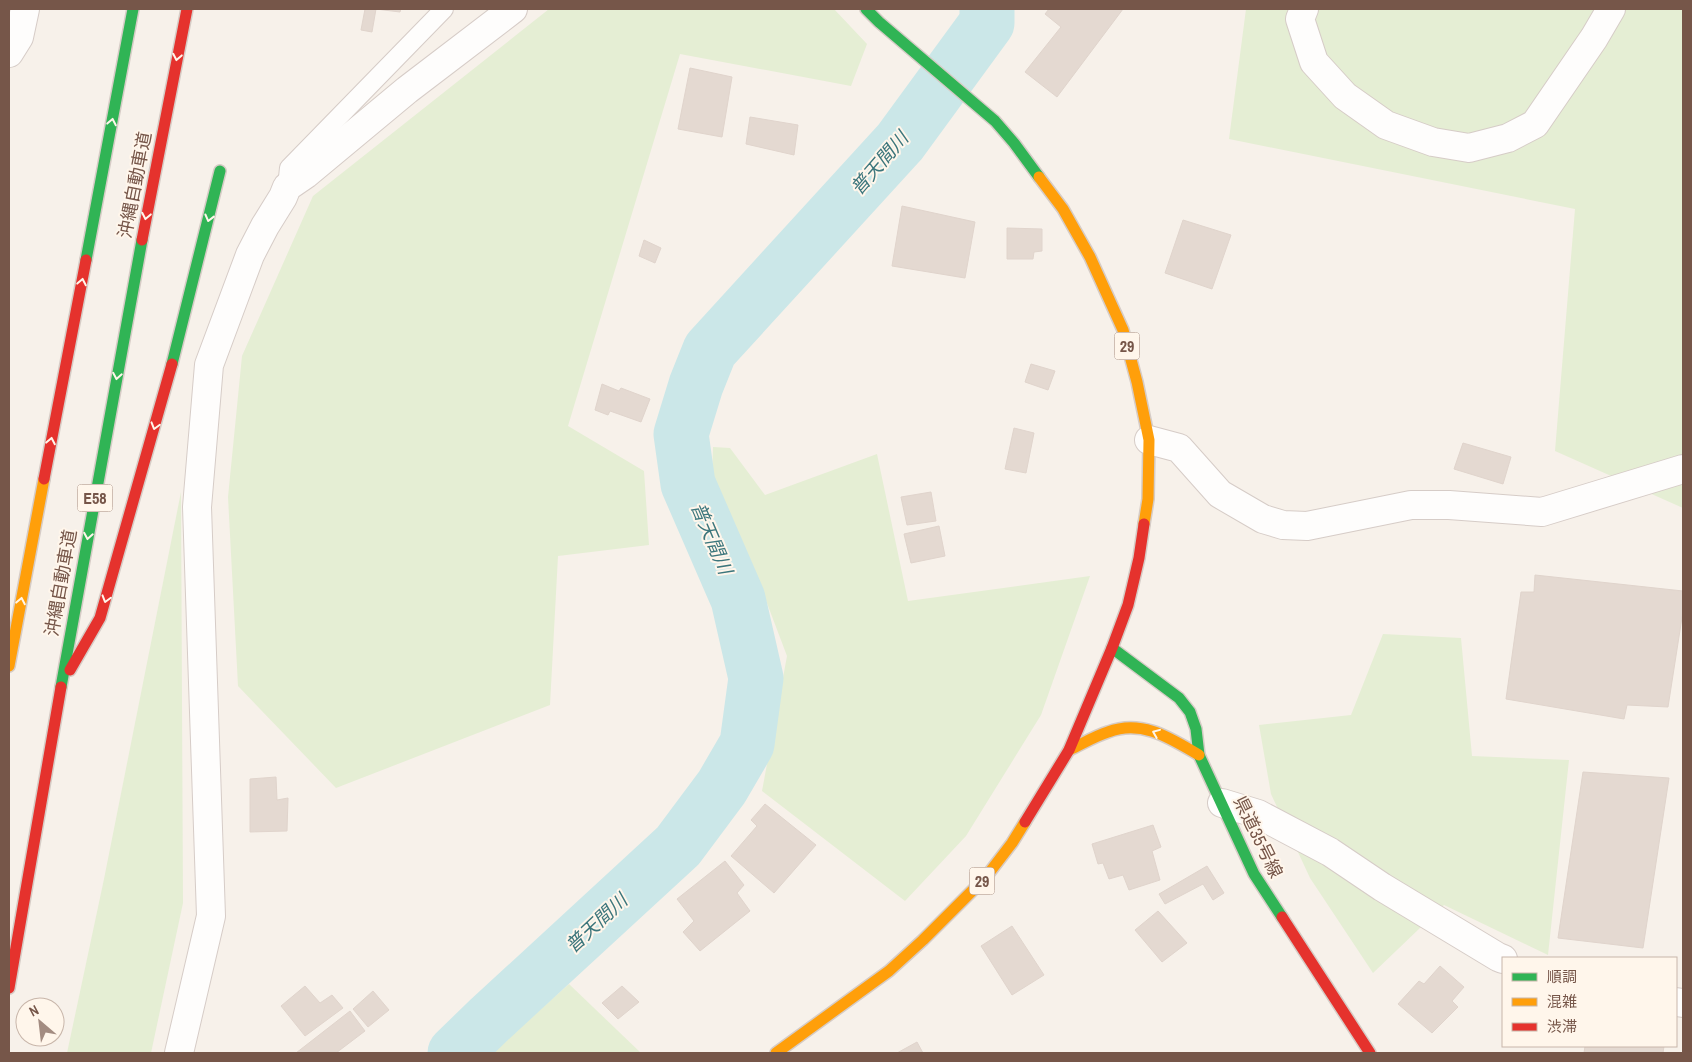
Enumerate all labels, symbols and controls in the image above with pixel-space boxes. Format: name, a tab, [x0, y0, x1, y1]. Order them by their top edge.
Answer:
one-way arrow	[172, 52, 183, 61]
one-way arrow	[106, 118, 117, 126]
water label: 普天間川	[844, 124, 915, 200]
street label: 沖縄自動車道	[112, 130, 157, 240]
one-way arrow	[142, 212, 152, 221]
one-way arrow	[204, 214, 215, 223]
one-way arrow	[76, 277, 86, 286]
road number: 29	[1114, 332, 1140, 360]
one-way arrow	[112, 372, 122, 380]
one-way arrow	[151, 422, 161, 430]
one-way arrow	[46, 437, 56, 446]
road number: E58	[78, 484, 112, 512]
water label: 普天間川	[685, 498, 740, 580]
street label: 沖縄自動車道	[39, 528, 82, 638]
one-way arrow	[83, 531, 93, 540]
one-way arrow	[101, 595, 111, 603]
one-way arrow	[15, 596, 26, 605]
one-way arrow	[1152, 729, 1161, 739]
street label: 県道35号線	[1228, 792, 1289, 882]
road number: 29	[970, 868, 994, 894]
water label: 普天間川	[559, 886, 634, 958]
legend	[1502, 957, 1677, 1047]
text: 順調	[1547, 966, 1577, 987]
text: 混雑	[1547, 991, 1577, 1012]
north arrow	[15, 997, 65, 1047]
text: N	[26, 1001, 42, 1020]
text: 渋滞	[1547, 1016, 1577, 1037]

